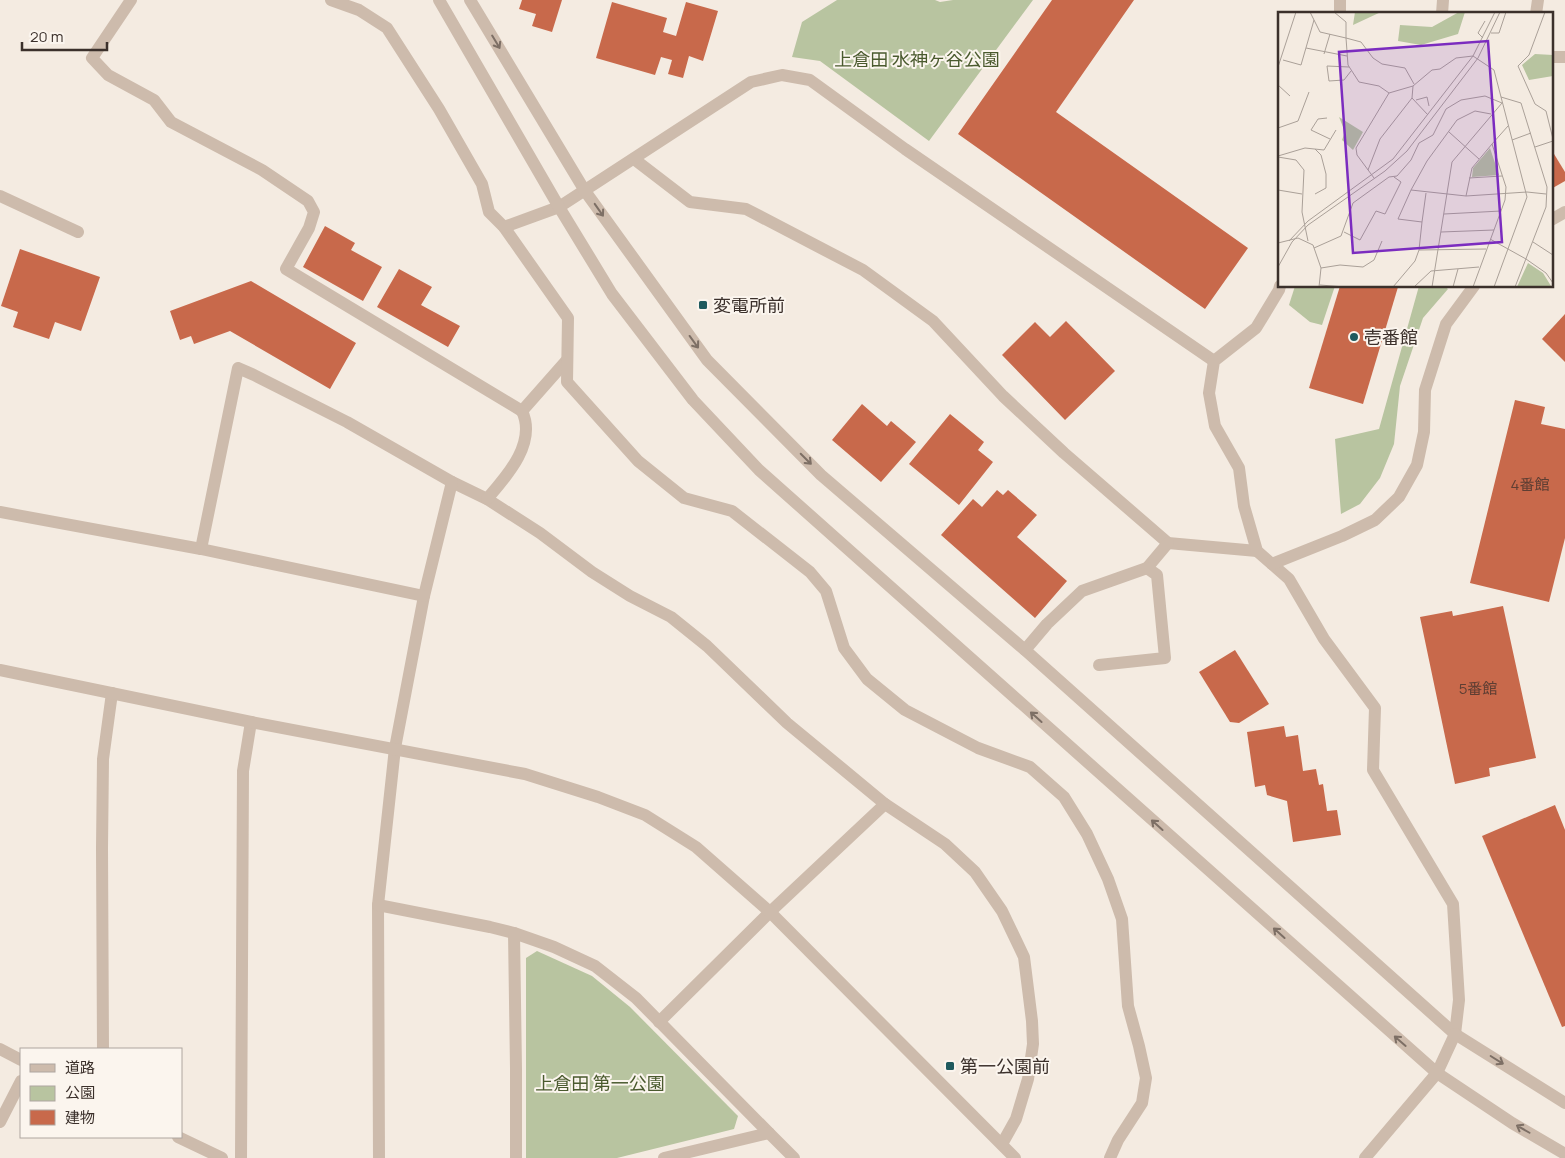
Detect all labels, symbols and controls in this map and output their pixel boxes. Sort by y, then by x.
inset map [1278,12,1552,288]
scale bar [22,20,108,52]
text: 20 m [30,26,63,47]
one-way arrow [491,34,501,48]
park label: 上倉田 水神ヶ谷公園 [834,47,1000,71]
one-way arrow [594,203,604,217]
place label: 変電所前 [713,293,785,317]
marker: 変電所前 [697,299,709,311]
place label: 壱番館 [1364,325,1418,349]
marker: 壱番館 [1348,331,1360,343]
one-way arrow [689,335,699,349]
one-way arrow [800,453,812,465]
house number: 4番館 [1511,474,1549,495]
house number: 5番館 [1459,678,1497,699]
one-way arrow [1030,712,1043,723]
one-way arrow [1151,819,1164,831]
one-way arrow [1272,928,1285,939]
one-way arrow [1394,1035,1407,1047]
legend [20,1048,182,1138]
place label: 第一公園前 [960,1054,1050,1078]
one-way arrow [1489,1055,1503,1065]
text: 道路 [65,1057,95,1078]
marker: 第一公園前 [944,1060,956,1072]
park label: 上倉田 第一公園 [535,1071,665,1095]
text: 公園 [65,1082,95,1103]
text: 建物 [65,1107,95,1128]
one-way arrow [1516,1124,1530,1134]

